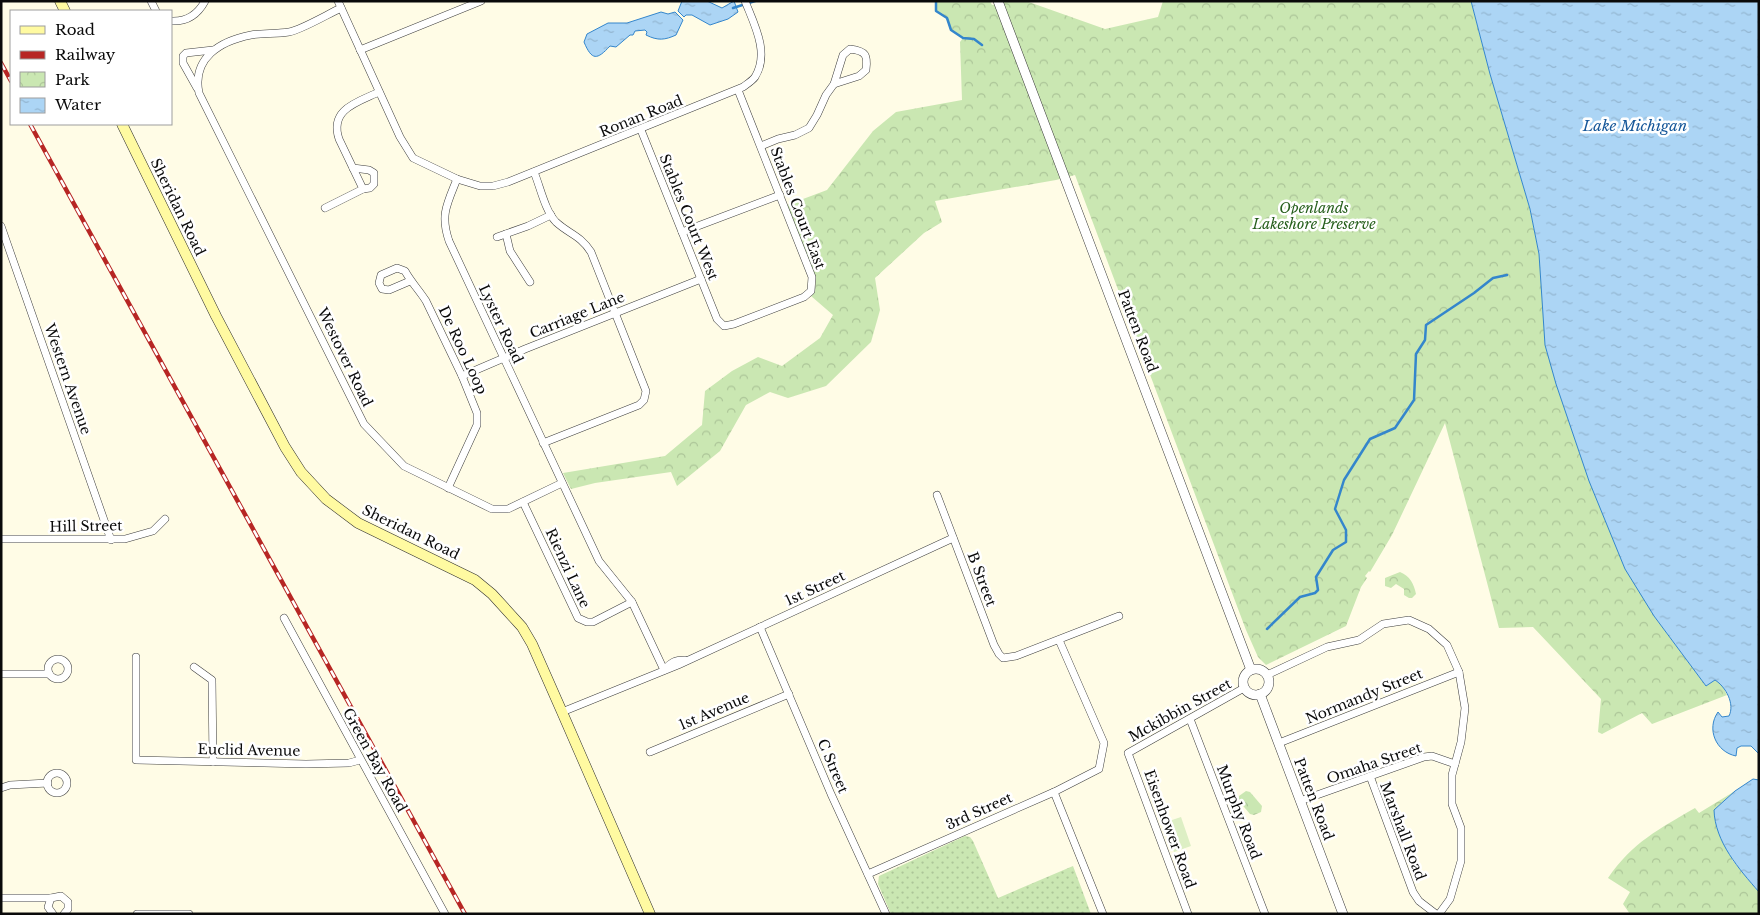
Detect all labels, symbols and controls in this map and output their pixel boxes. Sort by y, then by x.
legend [10,10,172,125]
text: Road [55,20,95,39]
text: Railway [55,45,116,64]
text: Park [55,70,91,89]
street label: Ronan Road [597,91,686,141]
text: Water [54,95,102,114]
water label: Lake Michigan [1582,116,1687,135]
street label: Stables Court East [766,144,830,272]
street label: Stables Court West [655,151,723,283]
street label: Sheridan Road [147,155,210,259]
park label: Openlands Lakeshore Preserve [1251,199,1376,233]
street label: Lyster Road [475,282,527,367]
street label: Patten Road [1114,287,1162,375]
street label: Carriage Lane [527,288,627,342]
street label: De Roo Loop [435,303,491,397]
street label: Westover Road [313,304,377,410]
street label: Western Avenue [40,320,95,437]
street label: Sheridan Road [359,501,463,564]
street label: Hill Street [49,516,123,536]
street label: Rienzi Lane [542,525,594,611]
street label: B Street [963,549,1001,609]
street label: 1st Street [782,566,848,610]
street label: Normandy Street [1303,664,1426,728]
street label: Mckibbin Street [1125,674,1235,746]
street label: 1st Avenue [676,688,752,734]
street label: Green Bay Road [339,705,411,816]
street label: C Street [814,736,853,797]
street label: Omaha Street [1324,738,1425,788]
street label: Euclid Avenue [198,740,300,760]
street label: Patten Road [1290,755,1338,843]
street label: Murphy Road [1213,762,1265,862]
street label: Eisenhower Road [1140,767,1200,891]
street label: Marshall Road [1376,779,1430,883]
street label: 3rd Street [943,788,1016,834]

